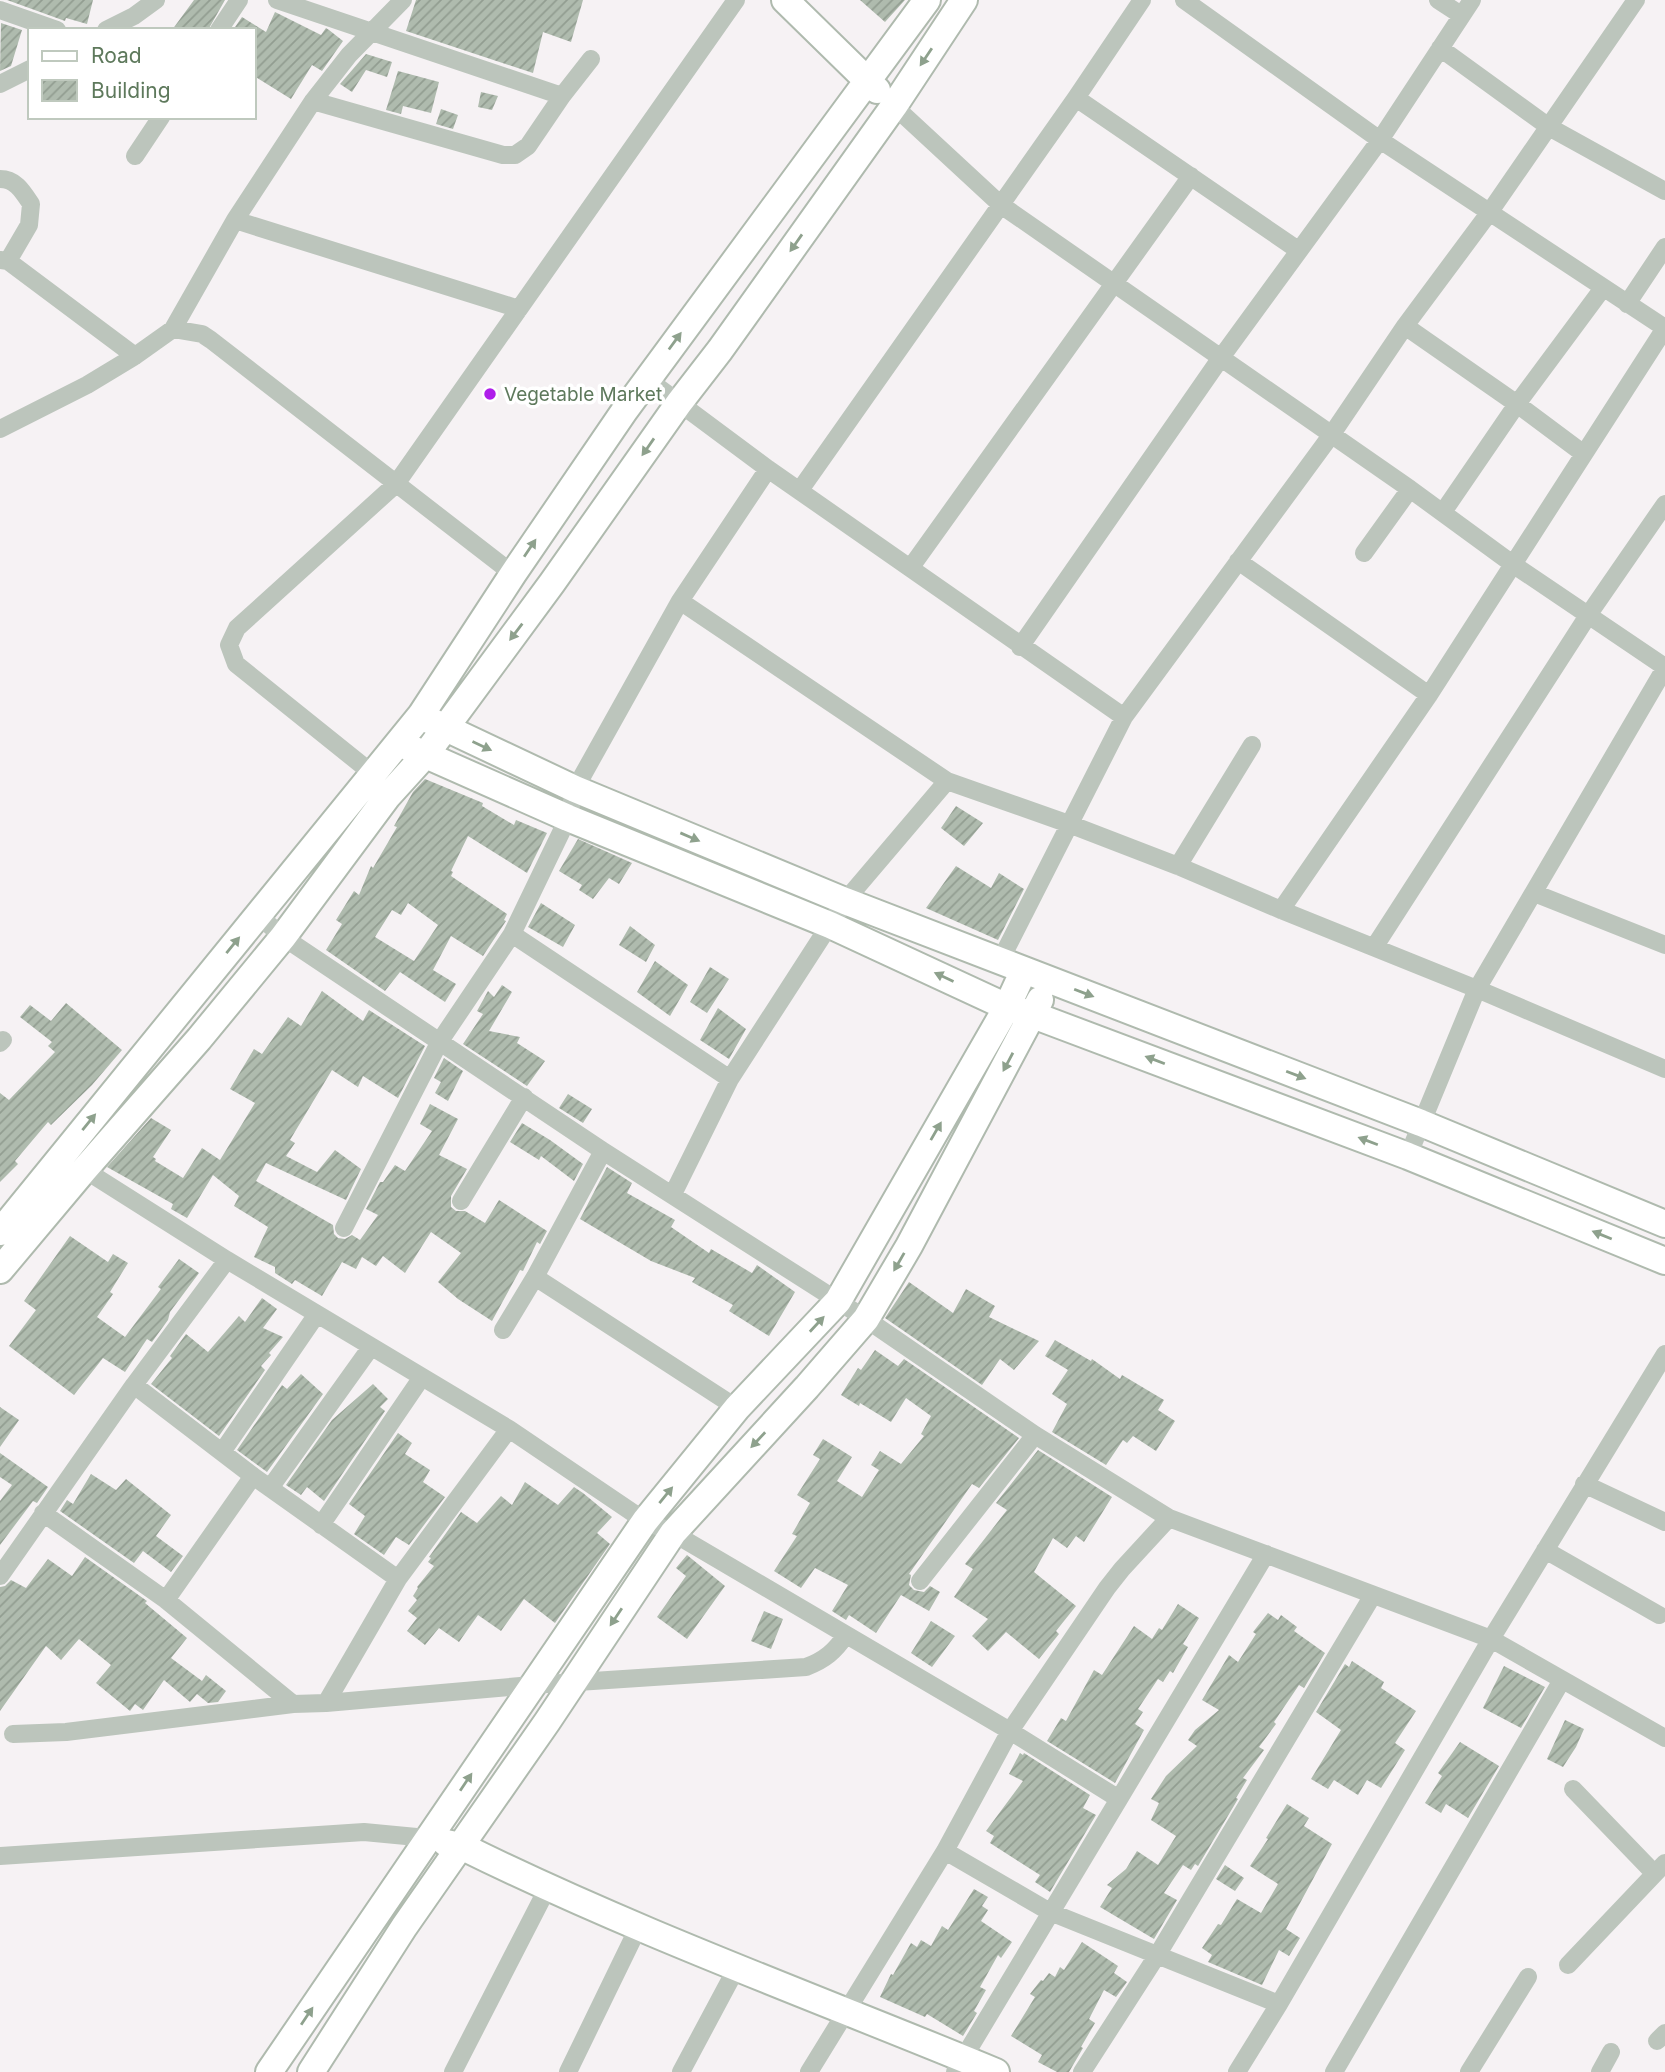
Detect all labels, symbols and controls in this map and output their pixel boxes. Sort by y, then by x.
legend [28,28,256,119]
text: Road [91,43,142,68]
one-way arrow [919,48,933,66]
text: Building [91,78,171,103]
one-way arrow [789,234,803,252]
one-way arrow [668,332,682,351]
place label: Vegetable Market [504,383,662,406]
marker: Vegetable Market [482,386,498,402]
one-way arrow [641,438,655,456]
one-way arrow [523,538,536,557]
one-way arrow [509,623,523,641]
one-way arrow [472,740,492,752]
one-way arrow [680,832,701,843]
one-way arrow [225,937,240,954]
one-way arrow [934,972,954,983]
one-way arrow [1073,988,1094,999]
one-way arrow [1002,1053,1014,1073]
one-way arrow [1145,1055,1166,1066]
one-way arrow [1286,1069,1307,1080]
one-way arrow [82,1113,97,1131]
one-way arrow [929,1122,942,1141]
one-way arrow [1358,1135,1379,1146]
one-way arrow [1591,1229,1612,1240]
one-way arrow [893,1253,905,1272]
one-way arrow [808,1316,825,1333]
one-way arrow [751,1431,767,1448]
one-way arrow [659,1487,674,1505]
one-way arrow [609,1608,623,1626]
one-way arrow [459,1773,473,1791]
one-way arrow [301,2006,314,2026]

